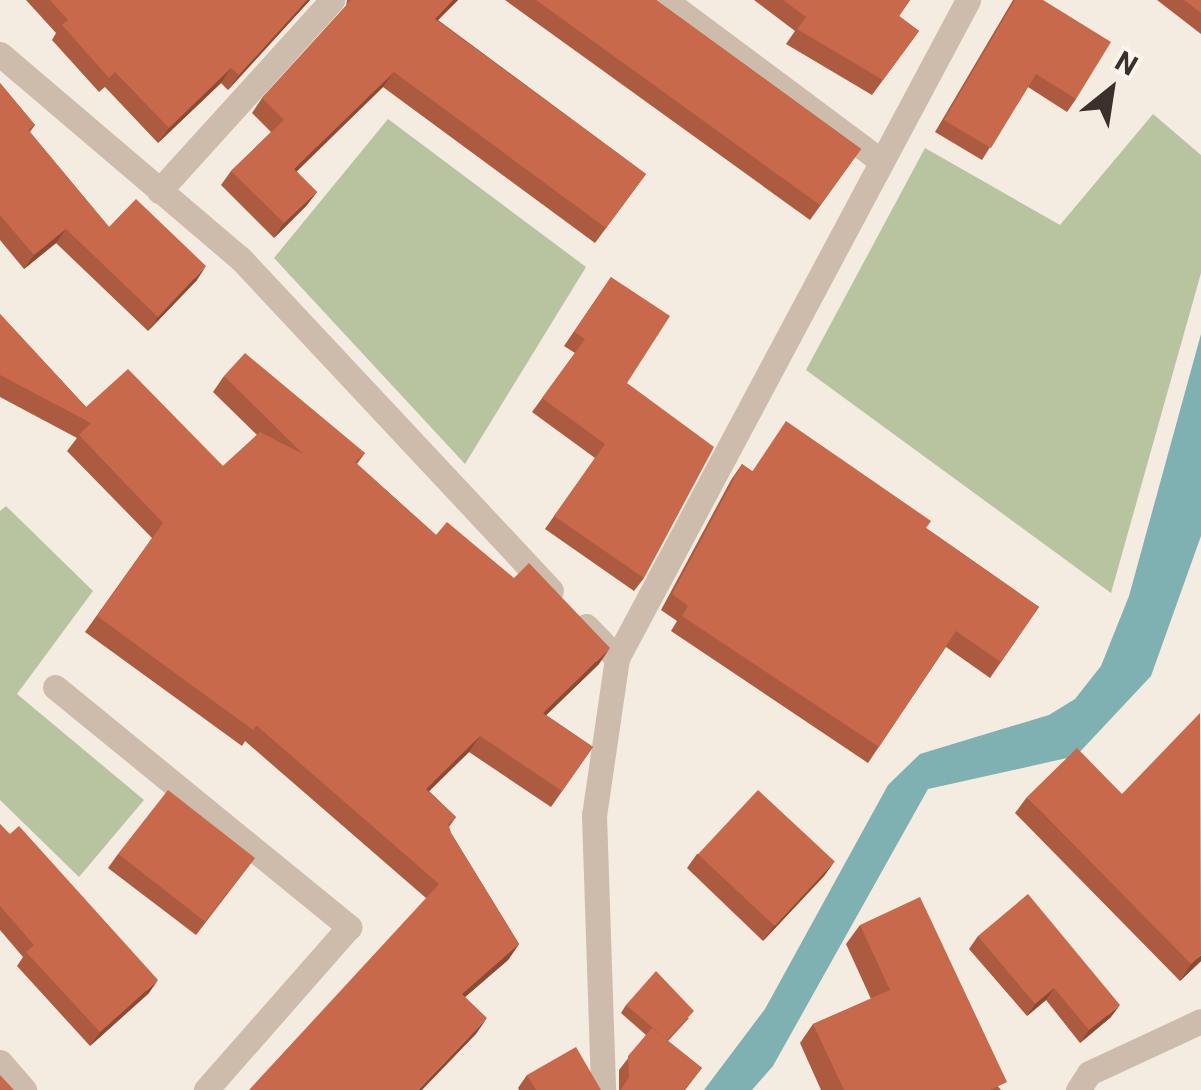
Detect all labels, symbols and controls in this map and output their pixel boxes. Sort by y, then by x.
north arrow [1061,40,1161,140]
text: N [1109,44,1143,83]

